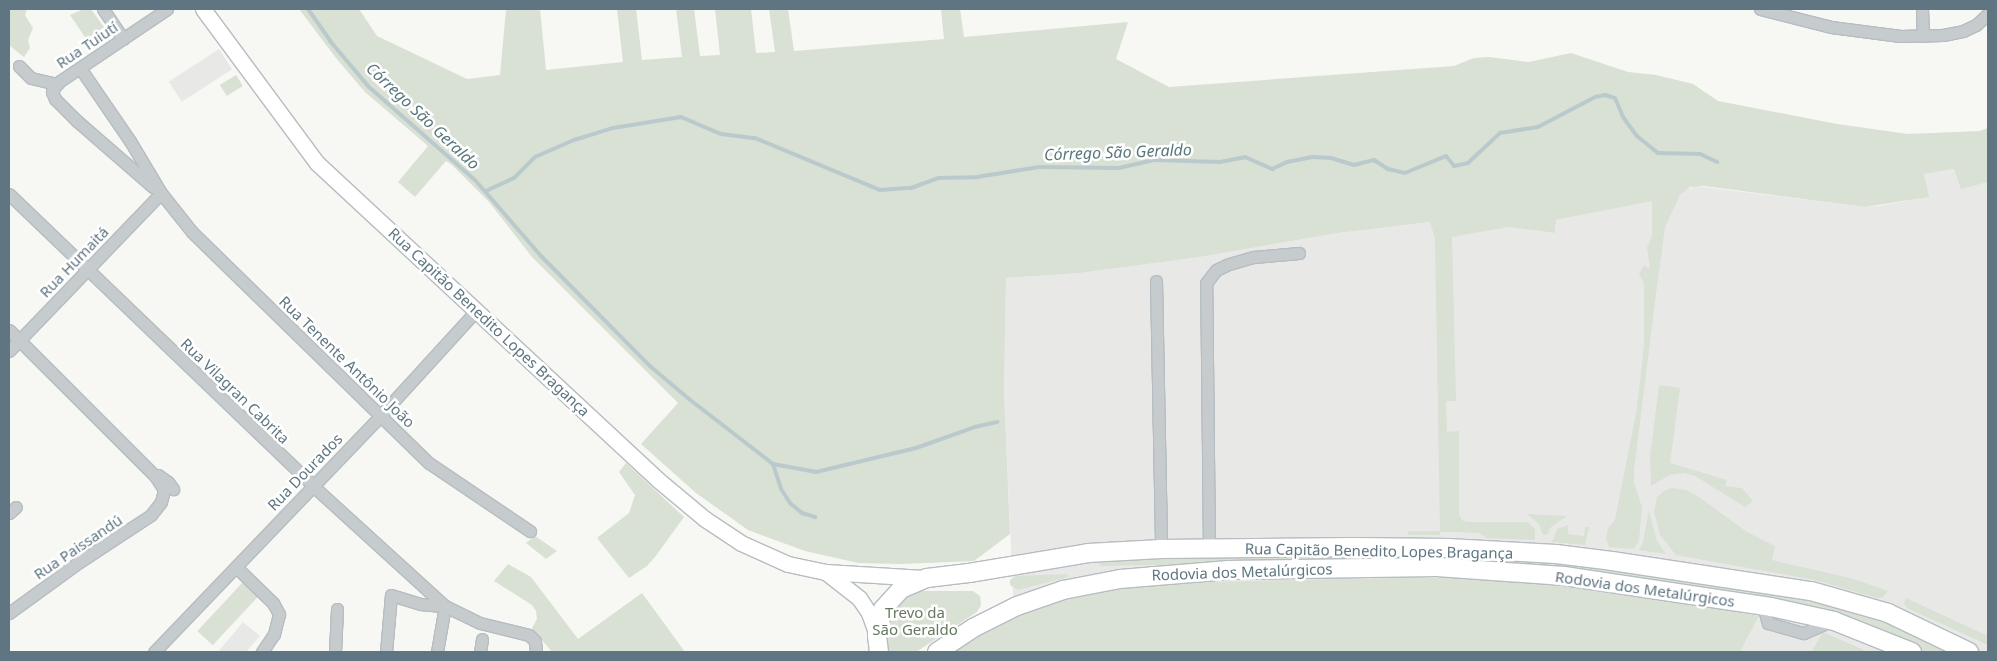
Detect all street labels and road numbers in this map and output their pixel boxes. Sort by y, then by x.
street label: Rua Tuiutí [53,18,121,72]
street label: Rua Humaitá [36,223,112,301]
street label: Rua Capitão Benedito Lopes Bragança [385,224,593,420]
street label: Rua Tenente Antônio João [275,292,419,432]
street label: Rua Vilagran Cabrita [177,335,293,447]
street label: Rua Dourados [264,430,346,514]
street label: Rua Paissandú [30,511,126,583]
street label: Rua Capitão Benedito Lopes Bragança [1245,540,1513,562]
street label: Rodovia dos Metalúrgicos [1151,560,1333,584]
street label: Rodovia dos Metalúrgicos [1554,567,1736,611]

